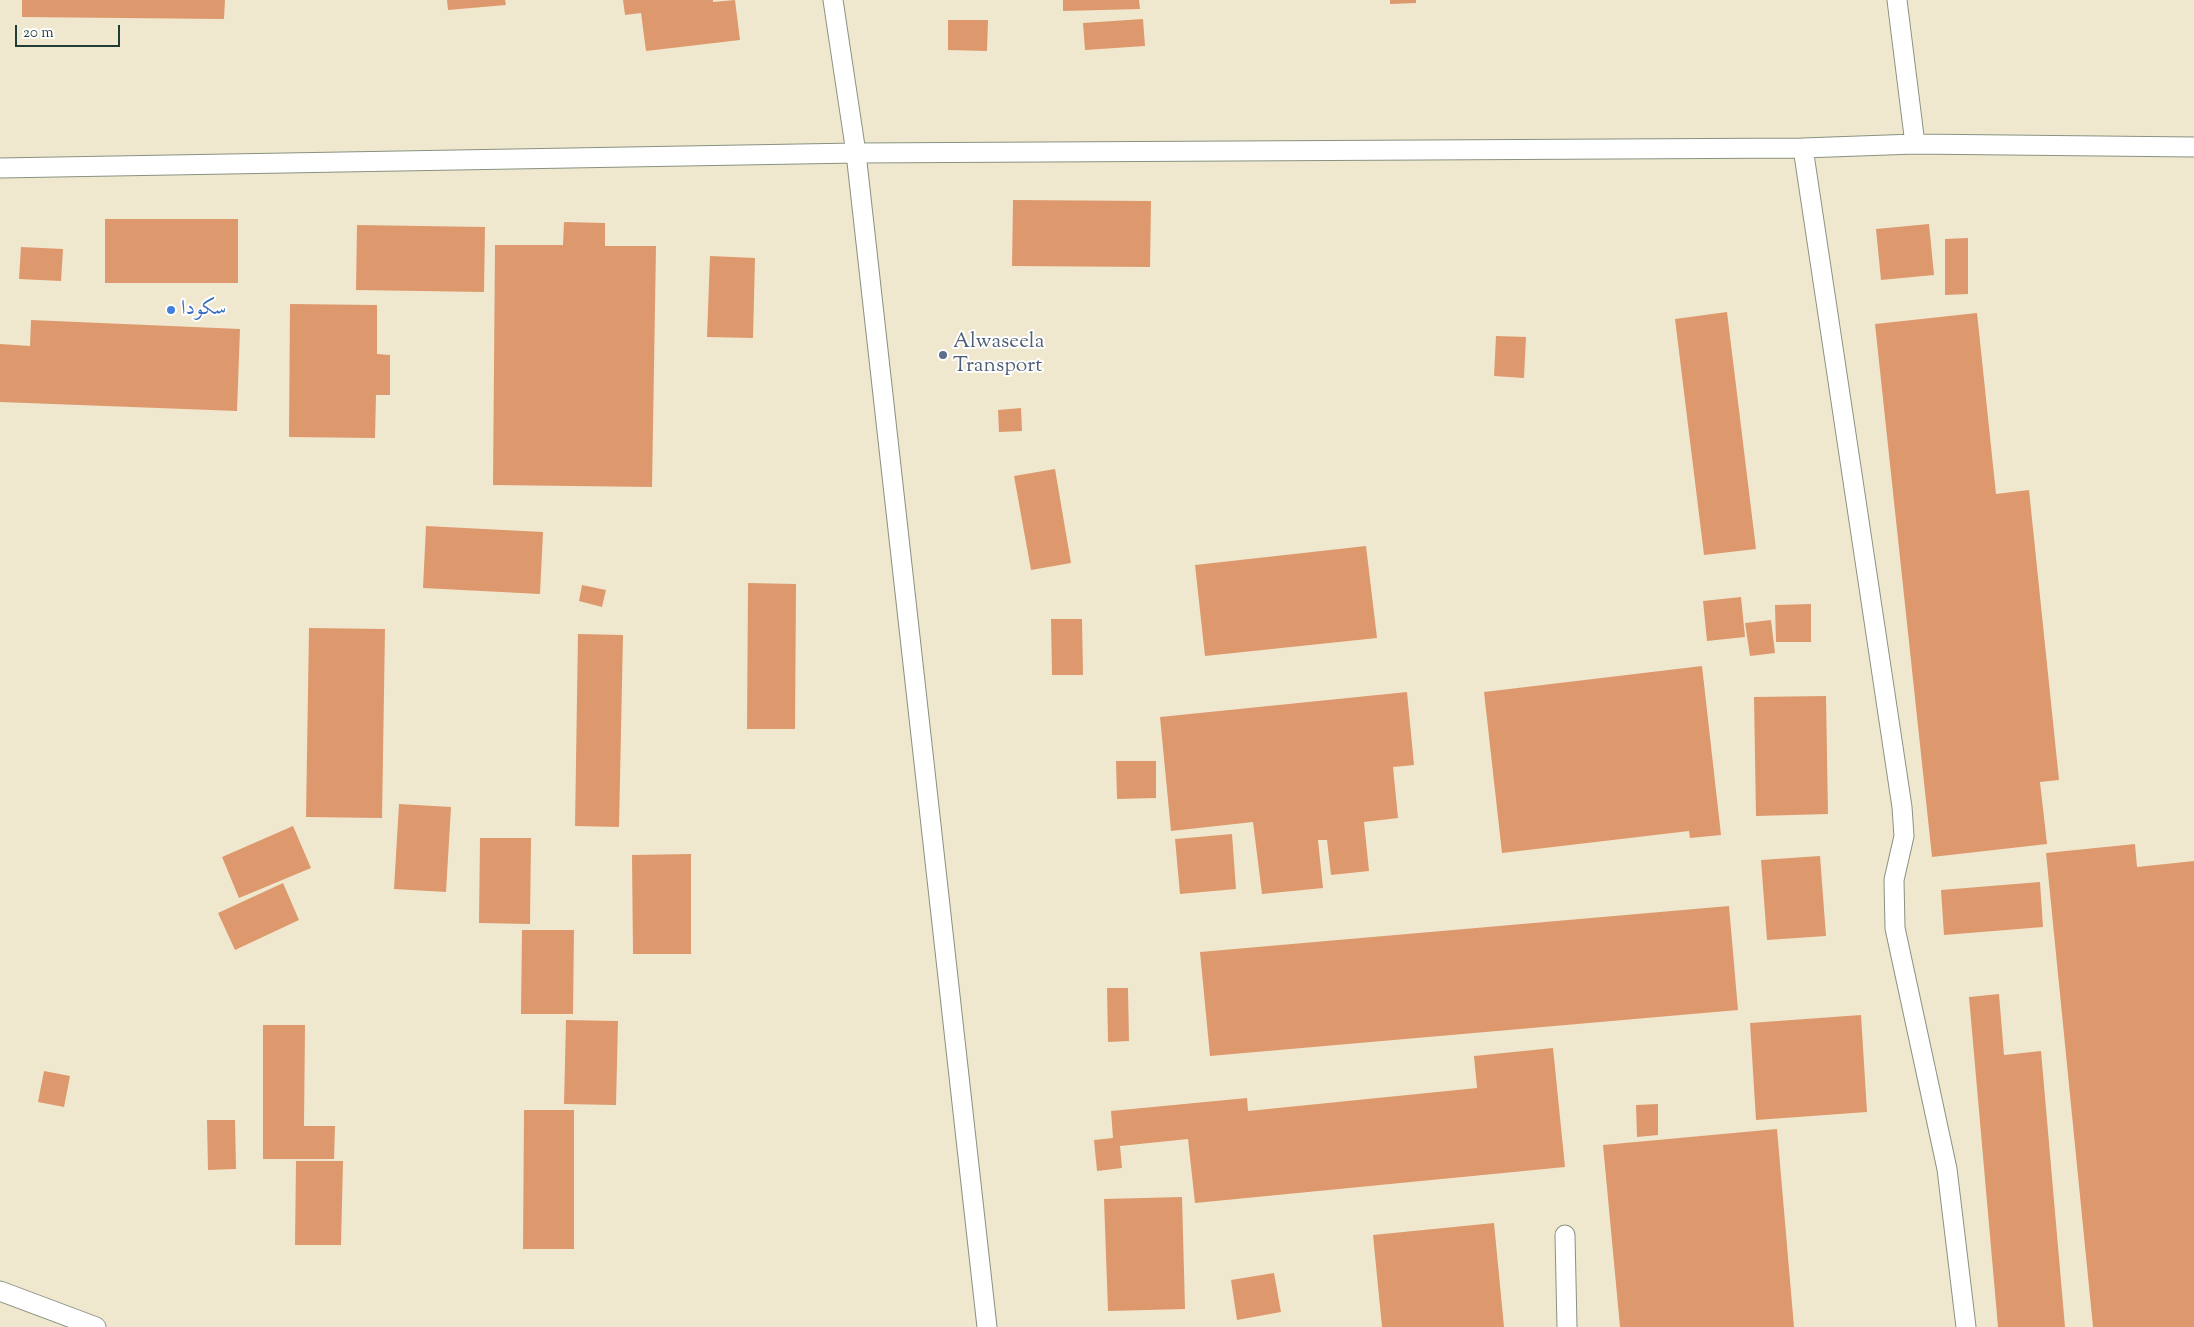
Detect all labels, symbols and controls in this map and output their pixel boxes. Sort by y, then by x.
scale bar [18,15,122,47]
text: 20 m [23,23,54,44]
place label: سكودا [181,297,227,323]
marker: سكودا [165,304,177,316]
place label: Alwaseela Transport [953,330,1044,380]
marker: Alwaseela Transport [937,349,949,361]

